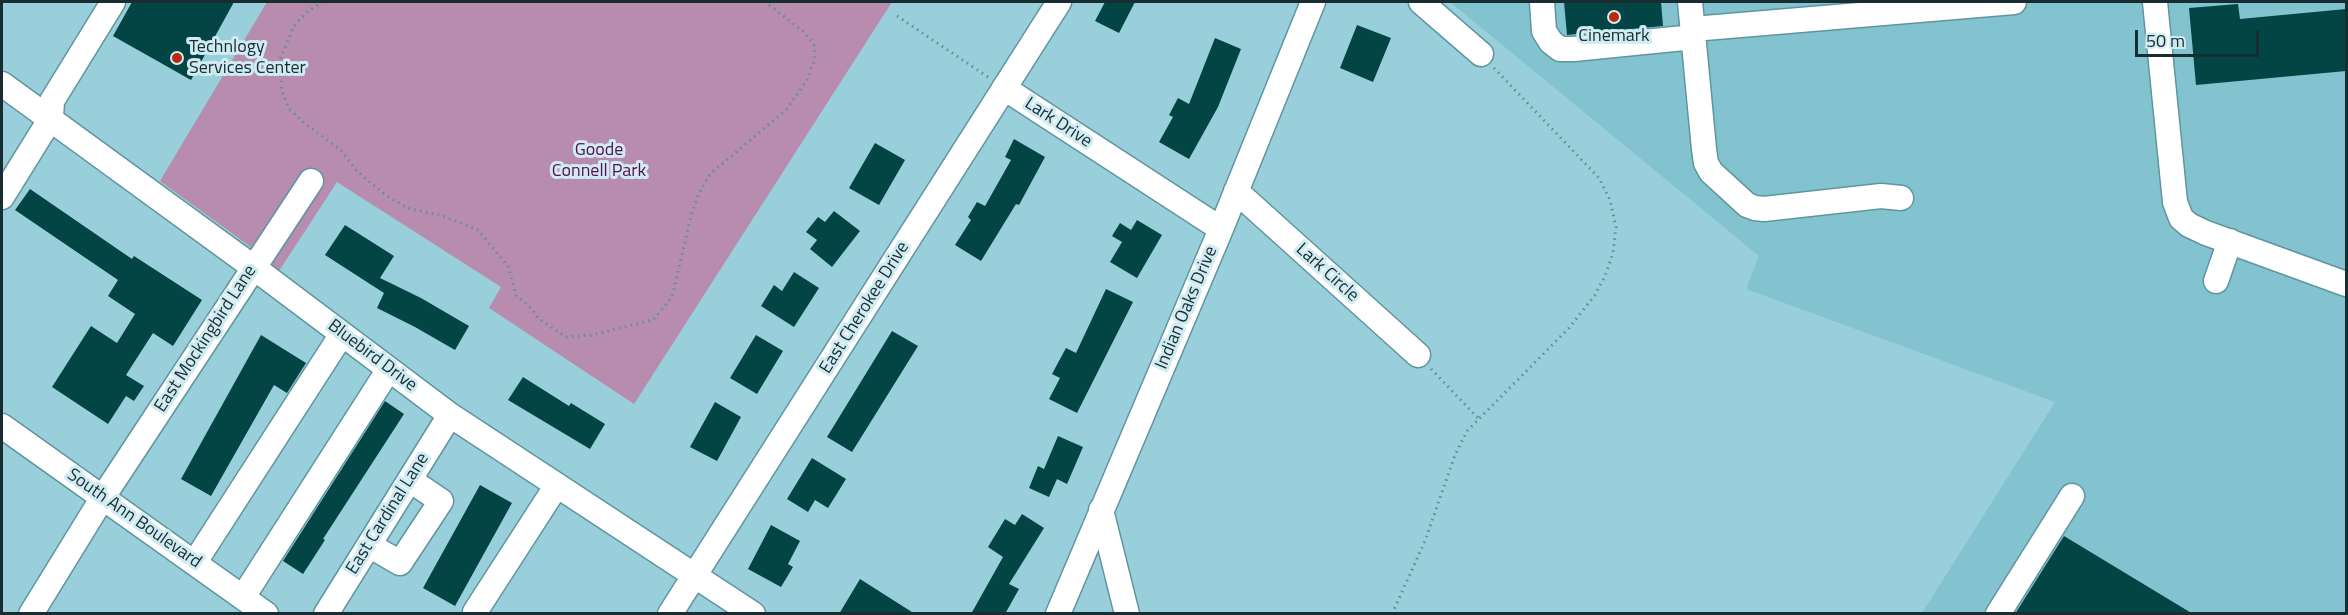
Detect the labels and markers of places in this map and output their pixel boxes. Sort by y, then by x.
marker: Cinemark [1607,10,1621,24]
place label: Cinemark [1578,26,1650,48]
place label: Technlogy Services Center [189,37,306,80]
marker: Technlogy Services Center [170,51,184,65]

